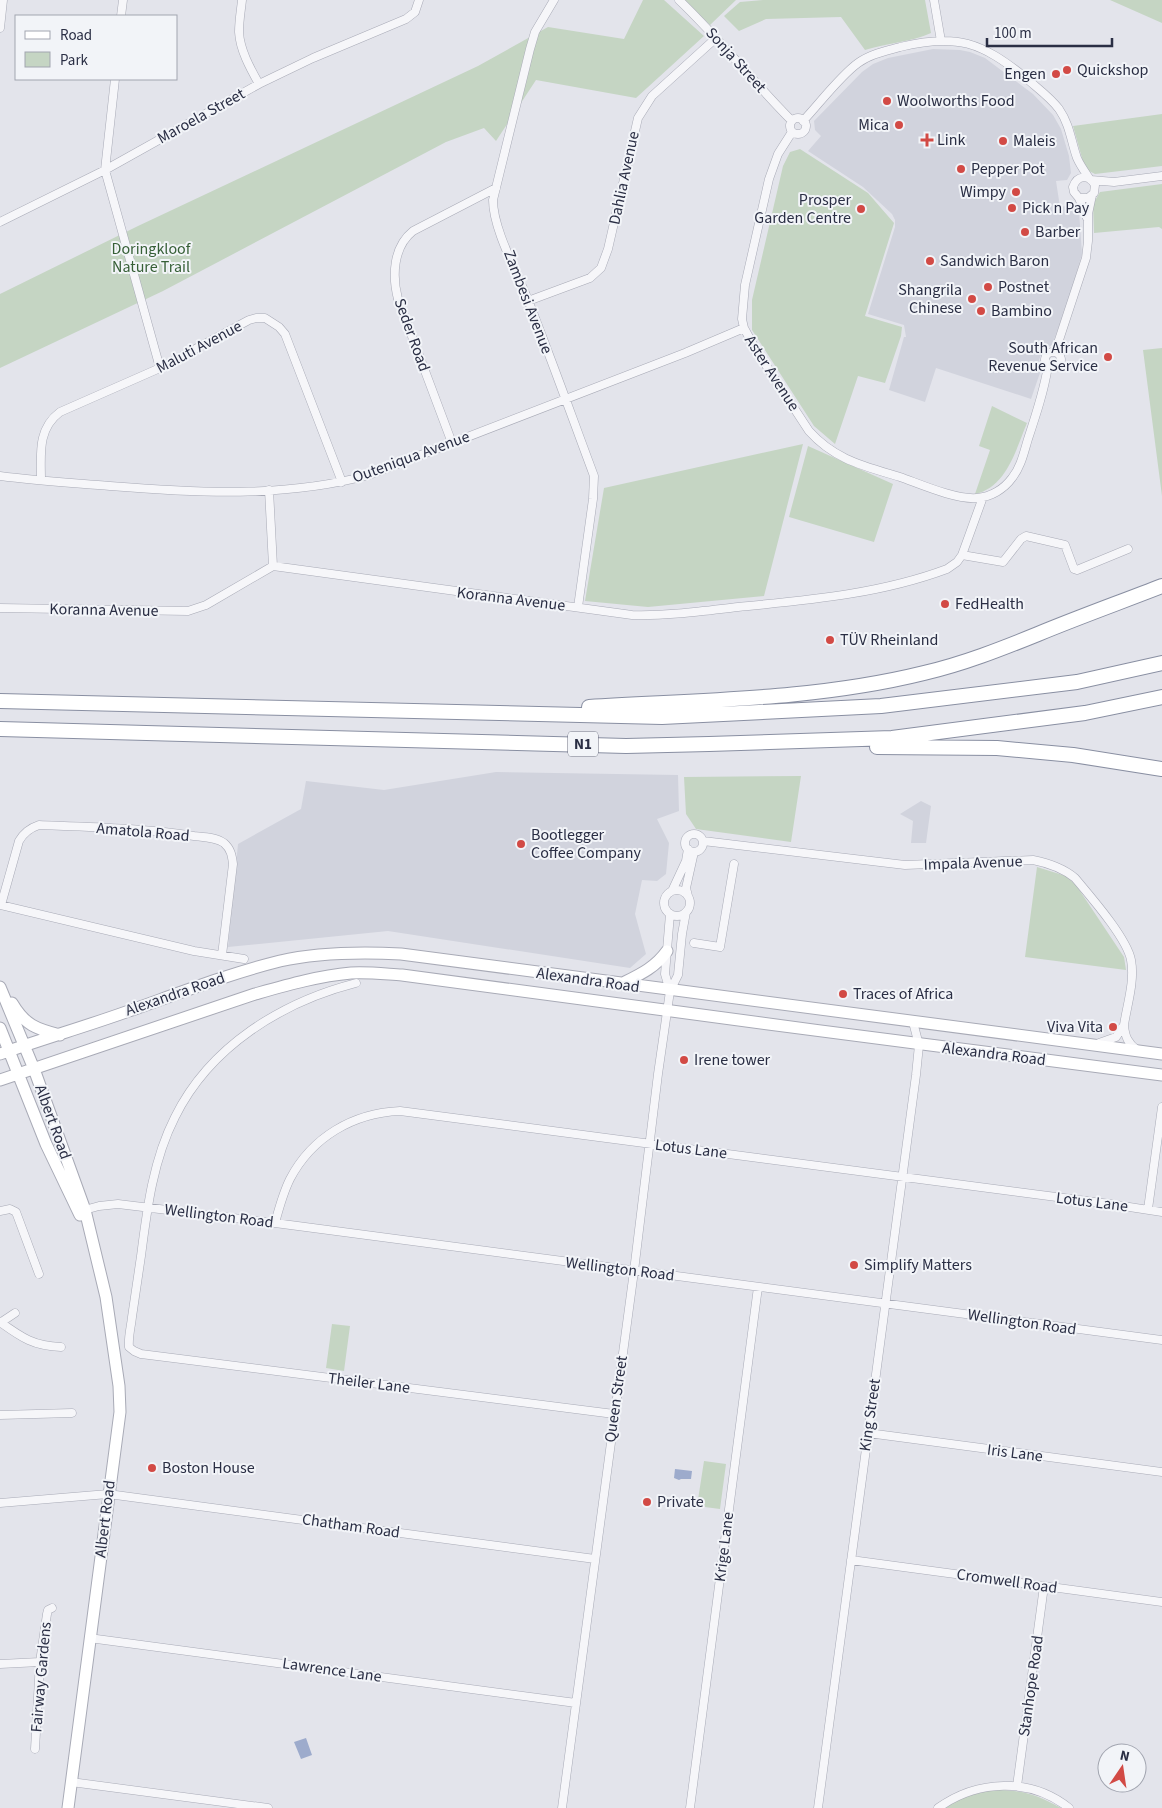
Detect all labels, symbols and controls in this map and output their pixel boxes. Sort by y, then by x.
legend [15,15,178,80]
scale bar [987,15,1112,47]
street label: Sonja Street [701,22,772,98]
text: 100 m [994,23,1032,44]
text: Road [60,25,92,46]
text: Park [60,50,89,71]
place label: Quickshop [1077,59,1149,81]
place label: Engen [1004,63,1046,85]
marker: Quickshop [1061,64,1073,76]
marker: Engen [1050,68,1062,80]
street label: Maroela Street [153,83,249,149]
place label: Woolworths Food [897,90,1015,112]
marker: Woolworths Food [881,95,893,107]
place label: Mica [858,114,889,136]
marker: Mica [893,119,905,131]
street label: Dahlia Avenue [603,129,645,227]
place label: Link [937,129,965,151]
place label: Maleis [1013,130,1056,152]
marker: Link [921,134,933,146]
marker: Maleis [997,135,1009,147]
place label: Pepper Pot [971,158,1045,180]
marker: Pepper Pot [955,163,967,175]
place label: Wimpy [960,181,1007,203]
marker: Wimpy [1010,186,1022,198]
place label: Prosper Garden Centre [754,189,851,229]
place label: Pick n Pay [1022,197,1090,219]
marker: Pick n Pay [1006,202,1018,214]
marker: Prosper Garden Centre [855,203,867,215]
place label: Barber [1035,221,1081,243]
marker: Barber [1019,226,1031,238]
park label: Doringkloof Nature Trail [112,238,192,278]
street label: Zambesi Avenue [498,247,558,357]
place label: Sandwich Baron [940,250,1049,272]
marker: Sandwich Baron [924,255,936,267]
place label: Postnet [998,276,1050,298]
place label: Shangrila Chinese [898,279,962,319]
marker: Postnet [982,281,994,293]
marker: Shangrila Chinese [966,293,978,305]
street label: Seder Road [389,295,435,375]
place label: Bambino [991,300,1052,322]
marker: Bambino [975,305,987,317]
street label: Maluti Avenue [152,315,246,379]
street label: Aster Avenue [739,331,805,415]
place label: South African Revenue Service [988,337,1098,377]
marker: South African Revenue Service [1102,351,1114,363]
street label: Outeniqua Avenue [349,426,473,488]
street label: Koranna Avenue [455,581,567,617]
place label: FedHealth [955,593,1024,615]
street label: Koranna Avenue [49,598,159,622]
marker: FedHealth [939,598,951,610]
place label: TÜV Rheinland [840,629,939,651]
marker: TÜV Rheinland [824,634,836,646]
road number: N1 [568,732,598,756]
street label: Amatola Road [96,817,190,847]
place label: Bootlegger Coffee Company [531,824,641,864]
marker: Bootlegger Coffee Company [515,838,527,850]
street label: Impala Avenue [923,850,1023,876]
street label: Alexandra Road [535,962,641,998]
street label: Alexandra Road [122,967,228,1021]
place label: Traces of Africa [853,983,953,1005]
marker: Traces of Africa [837,988,849,1000]
place label: Viva Vita [1047,1016,1103,1038]
marker: Viva Vita [1107,1021,1119,1033]
street label: Alexandra Road [941,1037,1047,1071]
place label: Irene tower [694,1049,771,1071]
marker: Irene tower [678,1054,690,1066]
street label: Albert Road [29,1082,77,1162]
street label: Lotus Lane [654,1134,728,1164]
street label: Lotus Lane [1055,1187,1129,1217]
street label: Wellington Road [163,1198,275,1234]
street label: Wellington Road [564,1251,676,1287]
place label: Simplify Matters [864,1254,972,1276]
marker: Simplify Matters [848,1259,860,1271]
street label: Wellington Road [966,1303,1078,1341]
street label: Queen Street [599,1354,633,1444]
street label: Theiler Lane [327,1367,411,1399]
street label: King Street [854,1377,886,1453]
street label: Iris Lane [986,1439,1044,1467]
place label: Boston House [162,1457,255,1479]
marker: Boston House [146,1462,158,1474]
street label: Albert Road [89,1479,121,1559]
place label: Private [657,1491,704,1513]
marker: Private [641,1496,653,1508]
street label: Chatham Road [301,1508,401,1544]
street label: Krige Lane [709,1511,739,1583]
street label: Cromwell Road [955,1563,1059,1599]
street label: Fairway Gardens [25,1621,57,1733]
street label: Stanhope Road [1013,1634,1049,1738]
street label: Lawrence Lane [281,1652,383,1688]
north arrow [1097,1743,1147,1793]
text: N [1118,1746,1131,1767]

